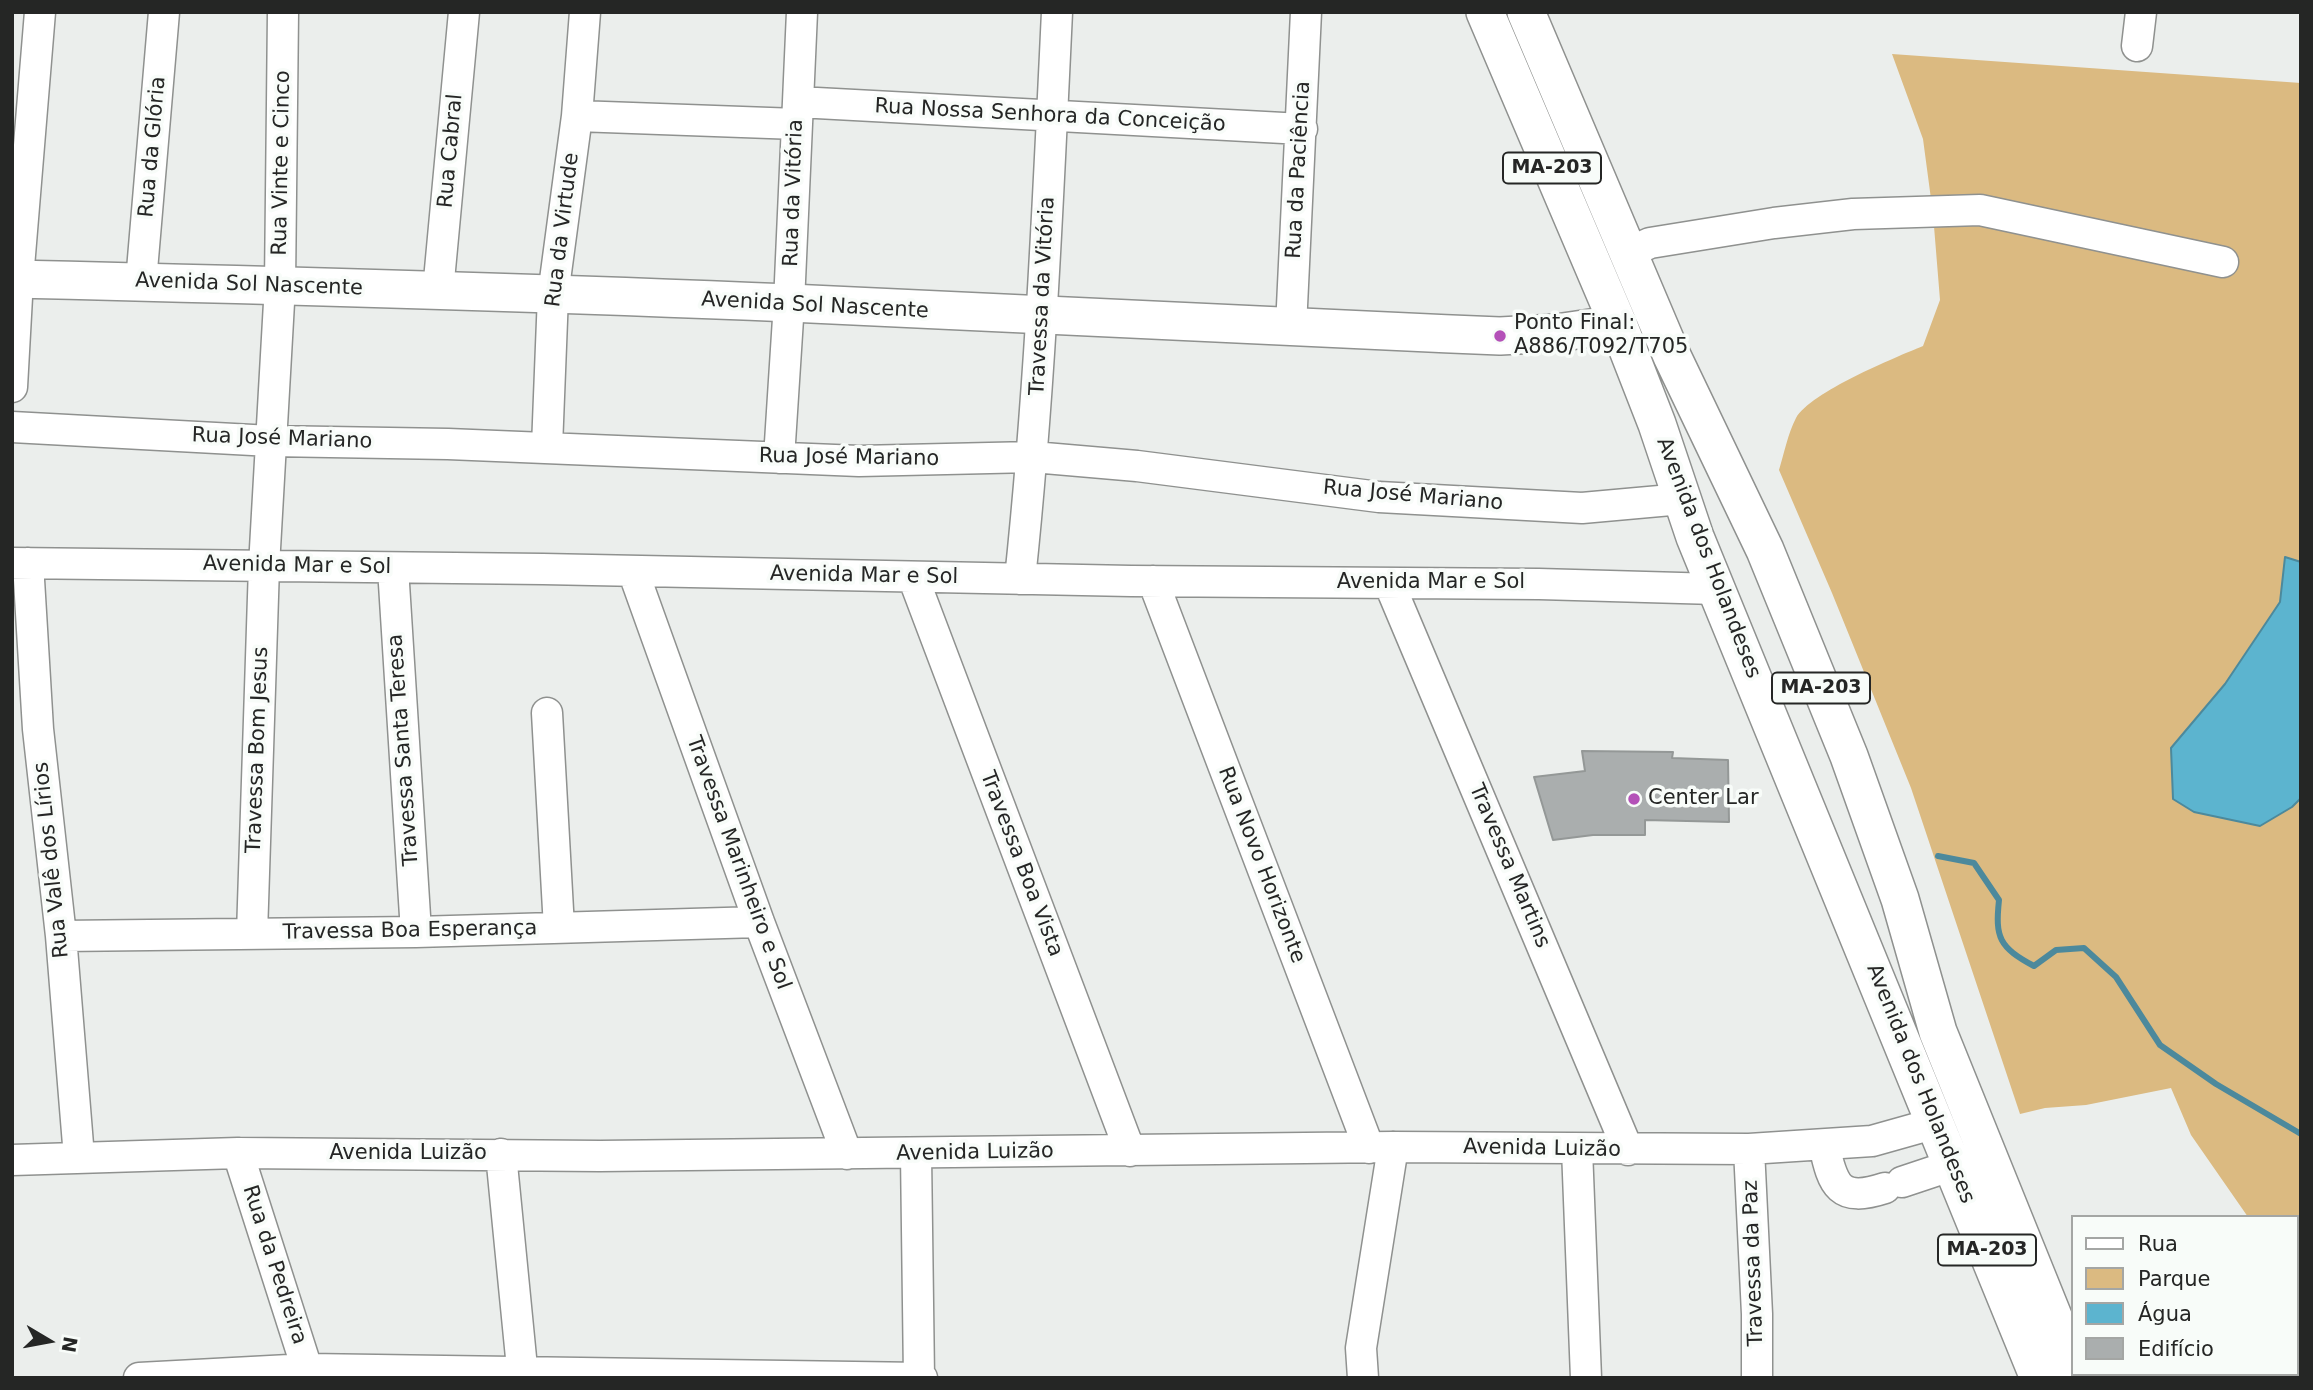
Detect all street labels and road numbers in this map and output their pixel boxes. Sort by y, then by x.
street label: Rua Vinte e Cinco [268,70,296,256]
street label: Rua da Glória [134,75,172,219]
street label: Rua da Paciência [1282,81,1316,259]
street label: Rua Cabral [433,93,469,209]
street label: Rua Nossa Senhora da Conceição [874,94,1226,138]
street label: Rua da Vitória [779,119,809,267]
street label: Rua da Virtude [541,151,585,309]
road number: MA-203 [1503,152,1601,184]
street label: Travessa da Vitória [1025,196,1061,396]
street label: Avenida Sol Nascente [135,268,363,302]
street label: Avenida Sol Nascente [701,287,929,325]
street label: Rua José Mariano [191,423,373,455]
street label: Avenida dos Holandeses [1650,434,1766,682]
street label: Rua José Mariano [759,444,939,472]
street label: Rua José Mariano [1322,476,1504,516]
street label: Avenida Mar e Sol [203,552,391,580]
street label: Avenida Mar e Sol [770,562,958,590]
street label: Avenida Mar e Sol [1337,570,1525,596]
street label: Travessa Santa Teresa [383,633,425,867]
street label: Travessa Bom Jesus [242,646,274,854]
road number: MA-203 [1772,673,1870,704]
street label: Travessa Marinheiro e Sol [680,733,796,993]
street label: Rua Valê dos Lírios [29,761,75,959]
street label: Rua Novo Horizonte [1212,763,1310,967]
street label: Travessa Boa Vista [974,768,1068,960]
street label: Travessa Martins [1463,780,1555,952]
street label: Travessa Boa Esperança [283,916,537,946]
street label: Avenida dos Holandeses [1860,961,1980,1207]
street label: Avenida Luizão [1463,1135,1621,1163]
street label: Avenida Luizão [896,1139,1054,1167]
street label: Avenida Luizão [329,1141,487,1167]
street label: Travessa da Paz [1739,1179,1769,1347]
street label: Rua da Pedreira [236,1182,312,1348]
road number: MA-203 [1938,1234,2036,1266]

